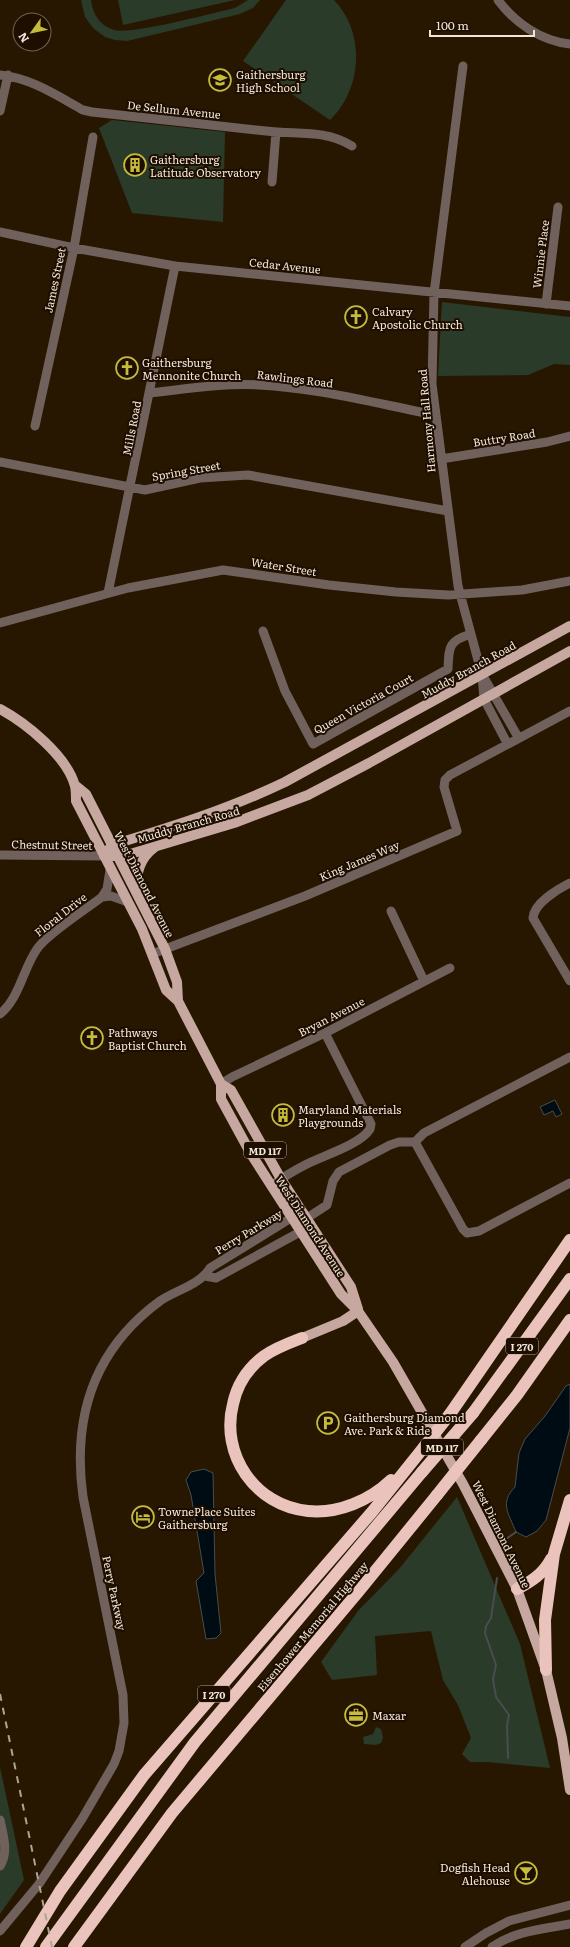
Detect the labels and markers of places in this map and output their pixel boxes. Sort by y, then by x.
place label: Gaithersburg High School [236,66,307,95]
school or university icon: Gaithersburg High School [207,67,233,93]
place label: Gaithersburg Latitude Observatory [150,151,262,180]
building icon: Gaithersburg Latitude Observatory [122,152,148,178]
place label: Calvary Apostolic Church [372,303,463,332]
church icon: Calvary Apostolic Church [343,304,369,330]
place label: Gaithersburg Mennonite Church [142,354,241,383]
church icon: Gaithersburg Mennonite Church [114,355,140,381]
place label: Pathways Baptist Church [108,1024,187,1053]
church icon: Pathways Baptist Church [79,1025,105,1051]
place label: Maryland Materials Playgrounds [298,1101,401,1130]
building icon: Maryland Materials Playgrounds [270,1102,296,1128]
place label: Gaithersburg Diamond Ave. Park & Ride [344,1409,465,1438]
parking icon: Gaithersburg Diamond Ave. Park & Ride [315,1410,341,1436]
place label: TownePlace Suites Gaithersburg [158,1503,255,1532]
hotel icon: TownePlace Suites Gaithersburg [130,1504,156,1530]
office icon: Maxar [343,1702,369,1728]
place label: Maxar [372,1707,407,1723]
place label: Dogfish Head Alehouse [440,1859,510,1888]
bar icon: Dogfish Head Alehouse [513,1860,539,1886]

